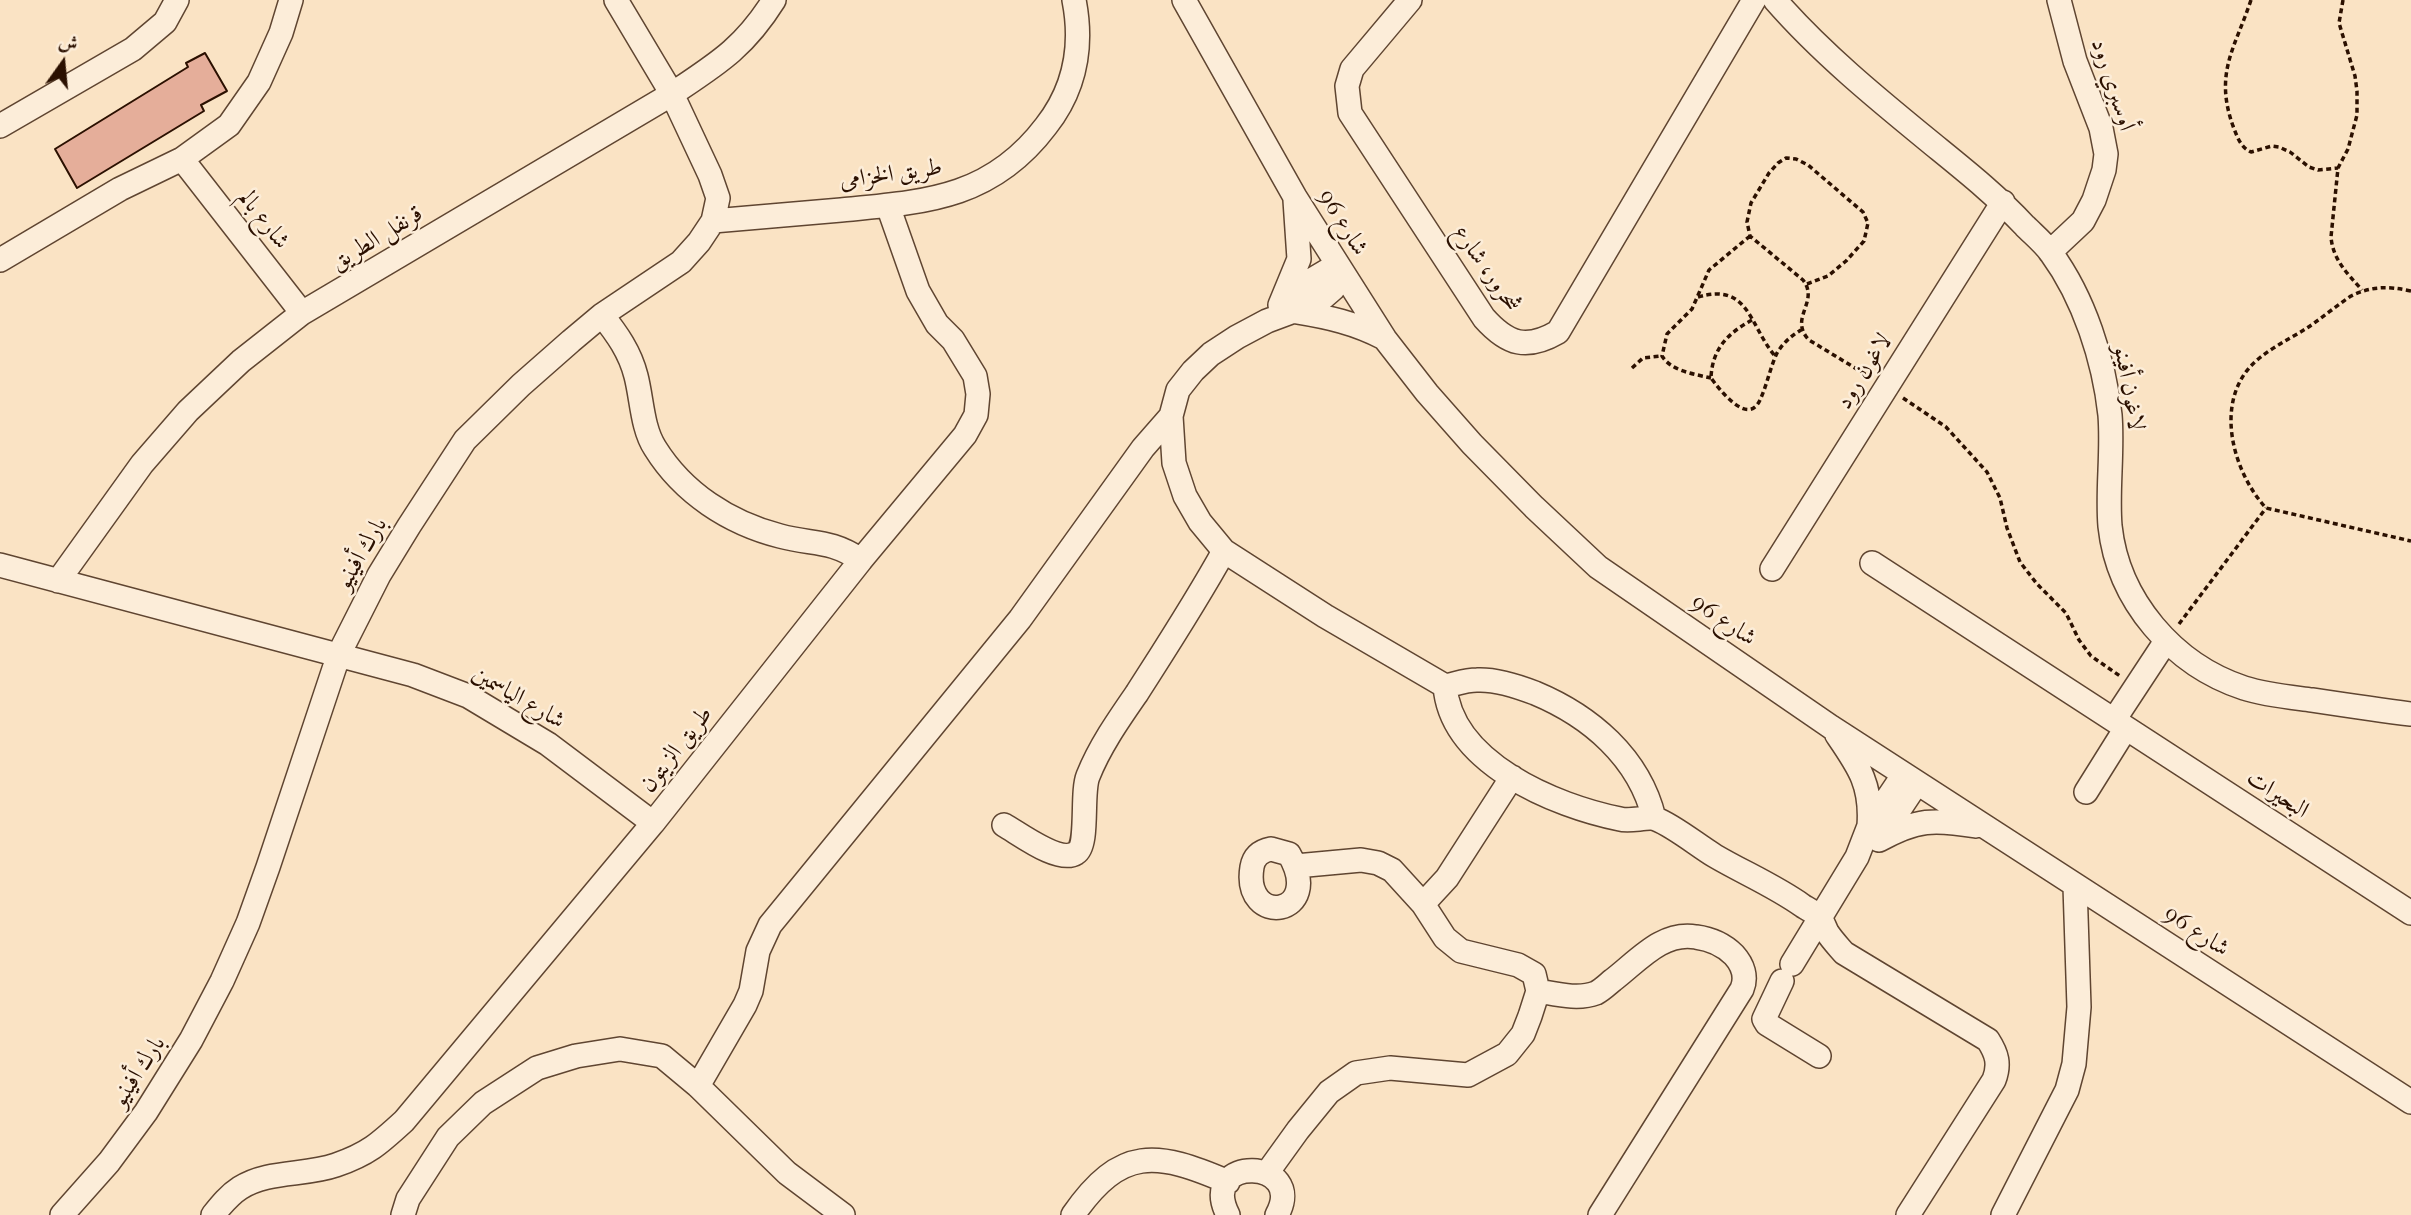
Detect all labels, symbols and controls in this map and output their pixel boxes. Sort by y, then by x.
north arrow [28,28,98,98]
text: ش [56,30,80,56]
street label: أوسبري رود [2084,35,2140,135]
street label: طريق الخزامى [838,154,944,196]
street label: شارع بالم [231,185,295,255]
street label: شارع 96 [1311,185,1373,261]
street label: قرنفل الطريق [326,200,428,278]
street label: شحرور، شارع [1446,220,1526,318]
street label: لاغون رود [1831,329,1899,415]
street label: لاغون أفينو [2106,343,2150,433]
street label: بارك أفينيو [330,513,394,595]
street label: شارع 96 [1685,589,1761,653]
street label: شارع الياسمين [466,660,570,736]
street label: طريق الزيتون [634,701,720,799]
street label: البحيرات [2240,764,2314,826]
street label: شارع 96 [2158,900,2234,964]
street label: بارك أفينيو [105,1031,173,1113]

